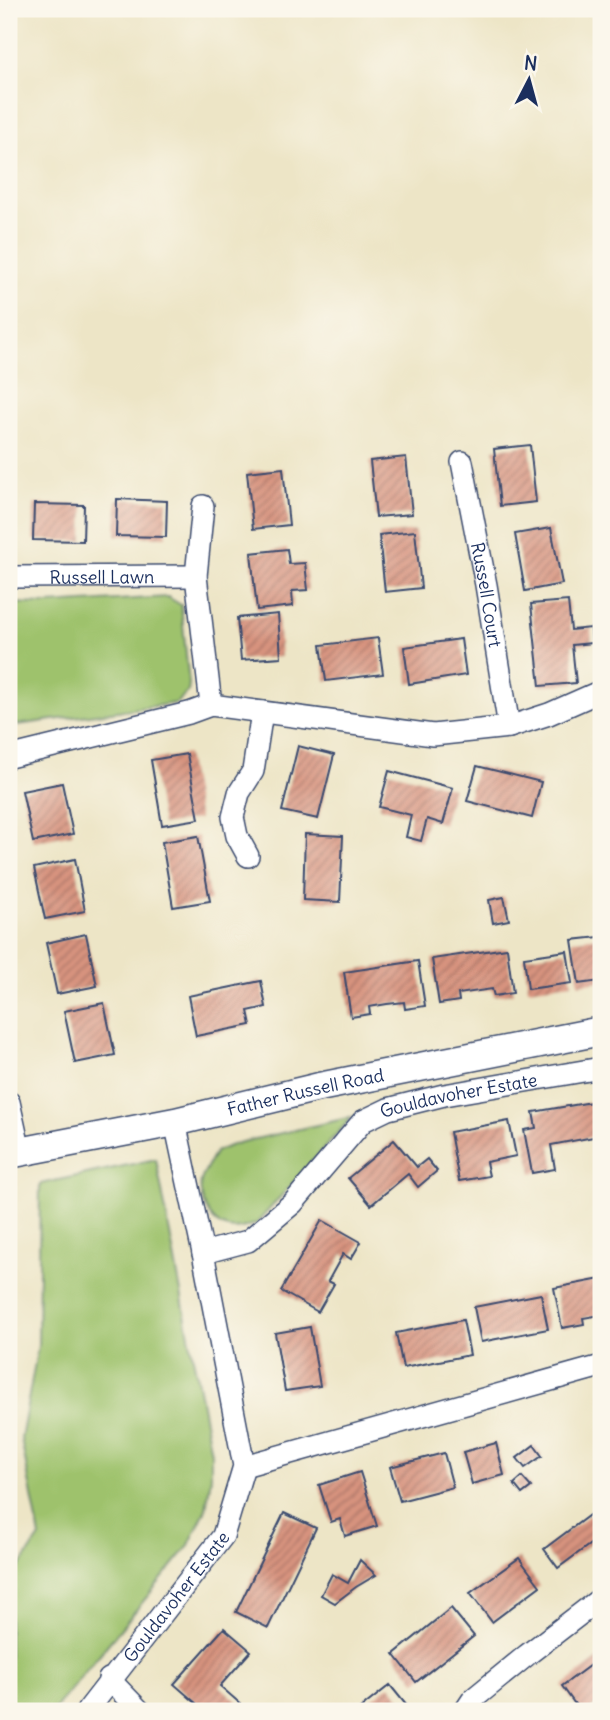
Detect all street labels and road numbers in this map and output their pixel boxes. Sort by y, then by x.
street label: Russell Court [466,540,507,649]
street label: Russell Lawn [49,565,155,588]
street label: Father Russell Road [225,1063,386,1120]
street label: Gouldavoher Estate [376,1068,539,1123]
street label: Gouldavoher Estate [118,1526,234,1667]

